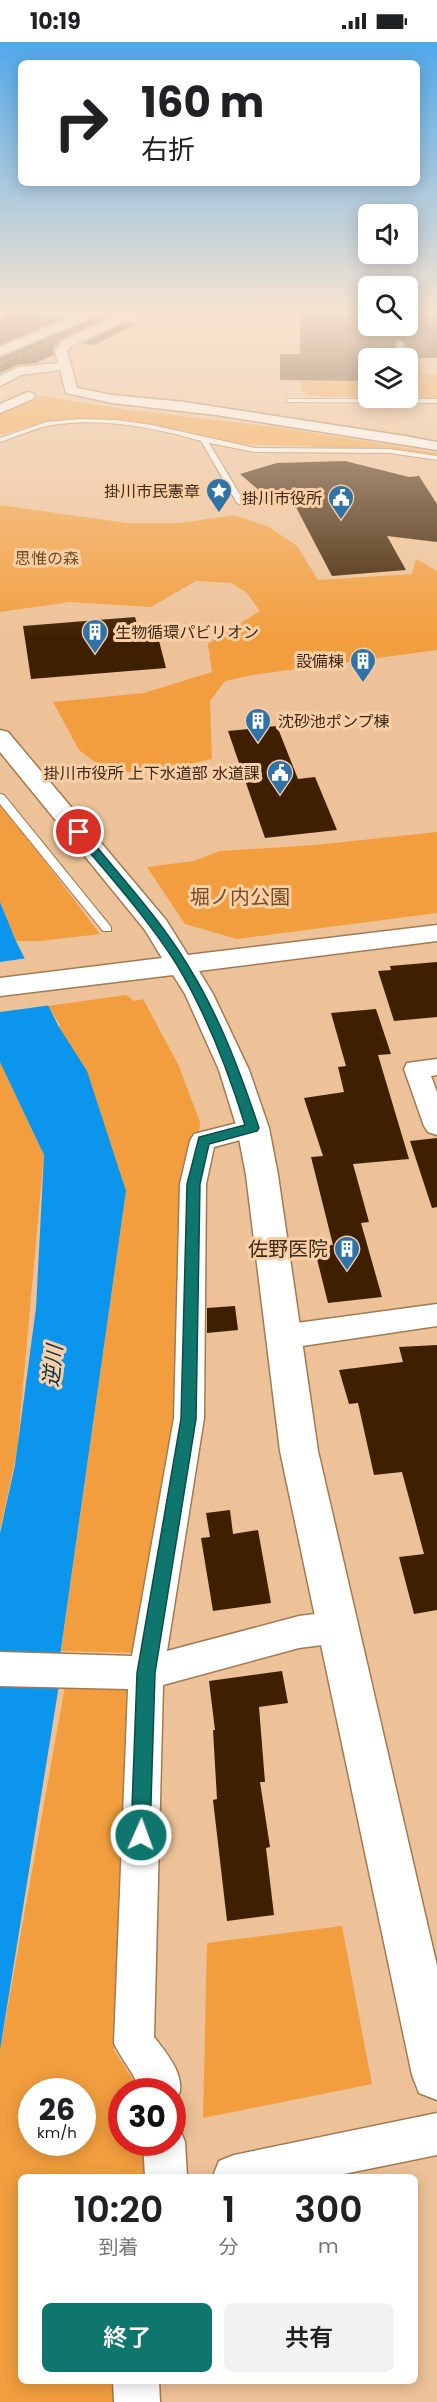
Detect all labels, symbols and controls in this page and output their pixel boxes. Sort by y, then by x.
text: 10:19 [30,6,81,37]
text: 160 m [141,73,264,132]
icon: right [42,84,120,162]
text: 右折 [141,131,195,168]
map controls [358,204,418,408]
button: sound [358,204,418,264]
button: search [358,276,418,336]
button: layers [358,348,418,408]
place icon: 掛川市民憲章 [204,476,234,514]
place label: 掛川市民憲章 [104,480,200,503]
public building icon: 掛川市役所 [326,483,356,521]
place label: 掛川市役所 [242,487,322,510]
park label: 思惟の森 [15,547,79,570]
building icon: 生物循環パビリオン [80,617,110,655]
place label: 生物循環パビリオン [115,621,259,644]
building icon: 設備棟 [348,646,378,684]
place label: 設備棟 [296,650,344,673]
building icon: 沈砂池ポンプ棟 [243,706,273,744]
place label: 沈砂池ポンプ棟 [278,710,390,733]
public building icon: 掛川市役所 上下水道部 水道課 [265,758,295,796]
place label: 掛川市役所 上下水道部 水道課 [43,762,260,785]
pin [53,806,104,857]
icon: arrive [62,815,95,848]
park label: 堀ノ内公園 [190,883,290,911]
building icon: 佐野医院 [332,1234,362,1272]
place label: 佐野医院 [248,1235,328,1263]
water label: 逆川 [36,1342,69,1388]
position arrow [109,1803,173,1867]
speed limit sign: 30 [108,2078,186,2156]
text: 26 [39,2088,75,2131]
text: km/h [37,2122,77,2143]
text: 10:20 [74,2184,163,2235]
text: 1 [222,2184,235,2235]
text: 300 [294,2184,362,2235]
text: m [318,2232,339,2260]
text: 到着 [98,2233,138,2261]
text: 分 [219,2233,239,2261]
button: 終了 [42,2303,212,2372]
button: 共有 [224,2303,394,2372]

